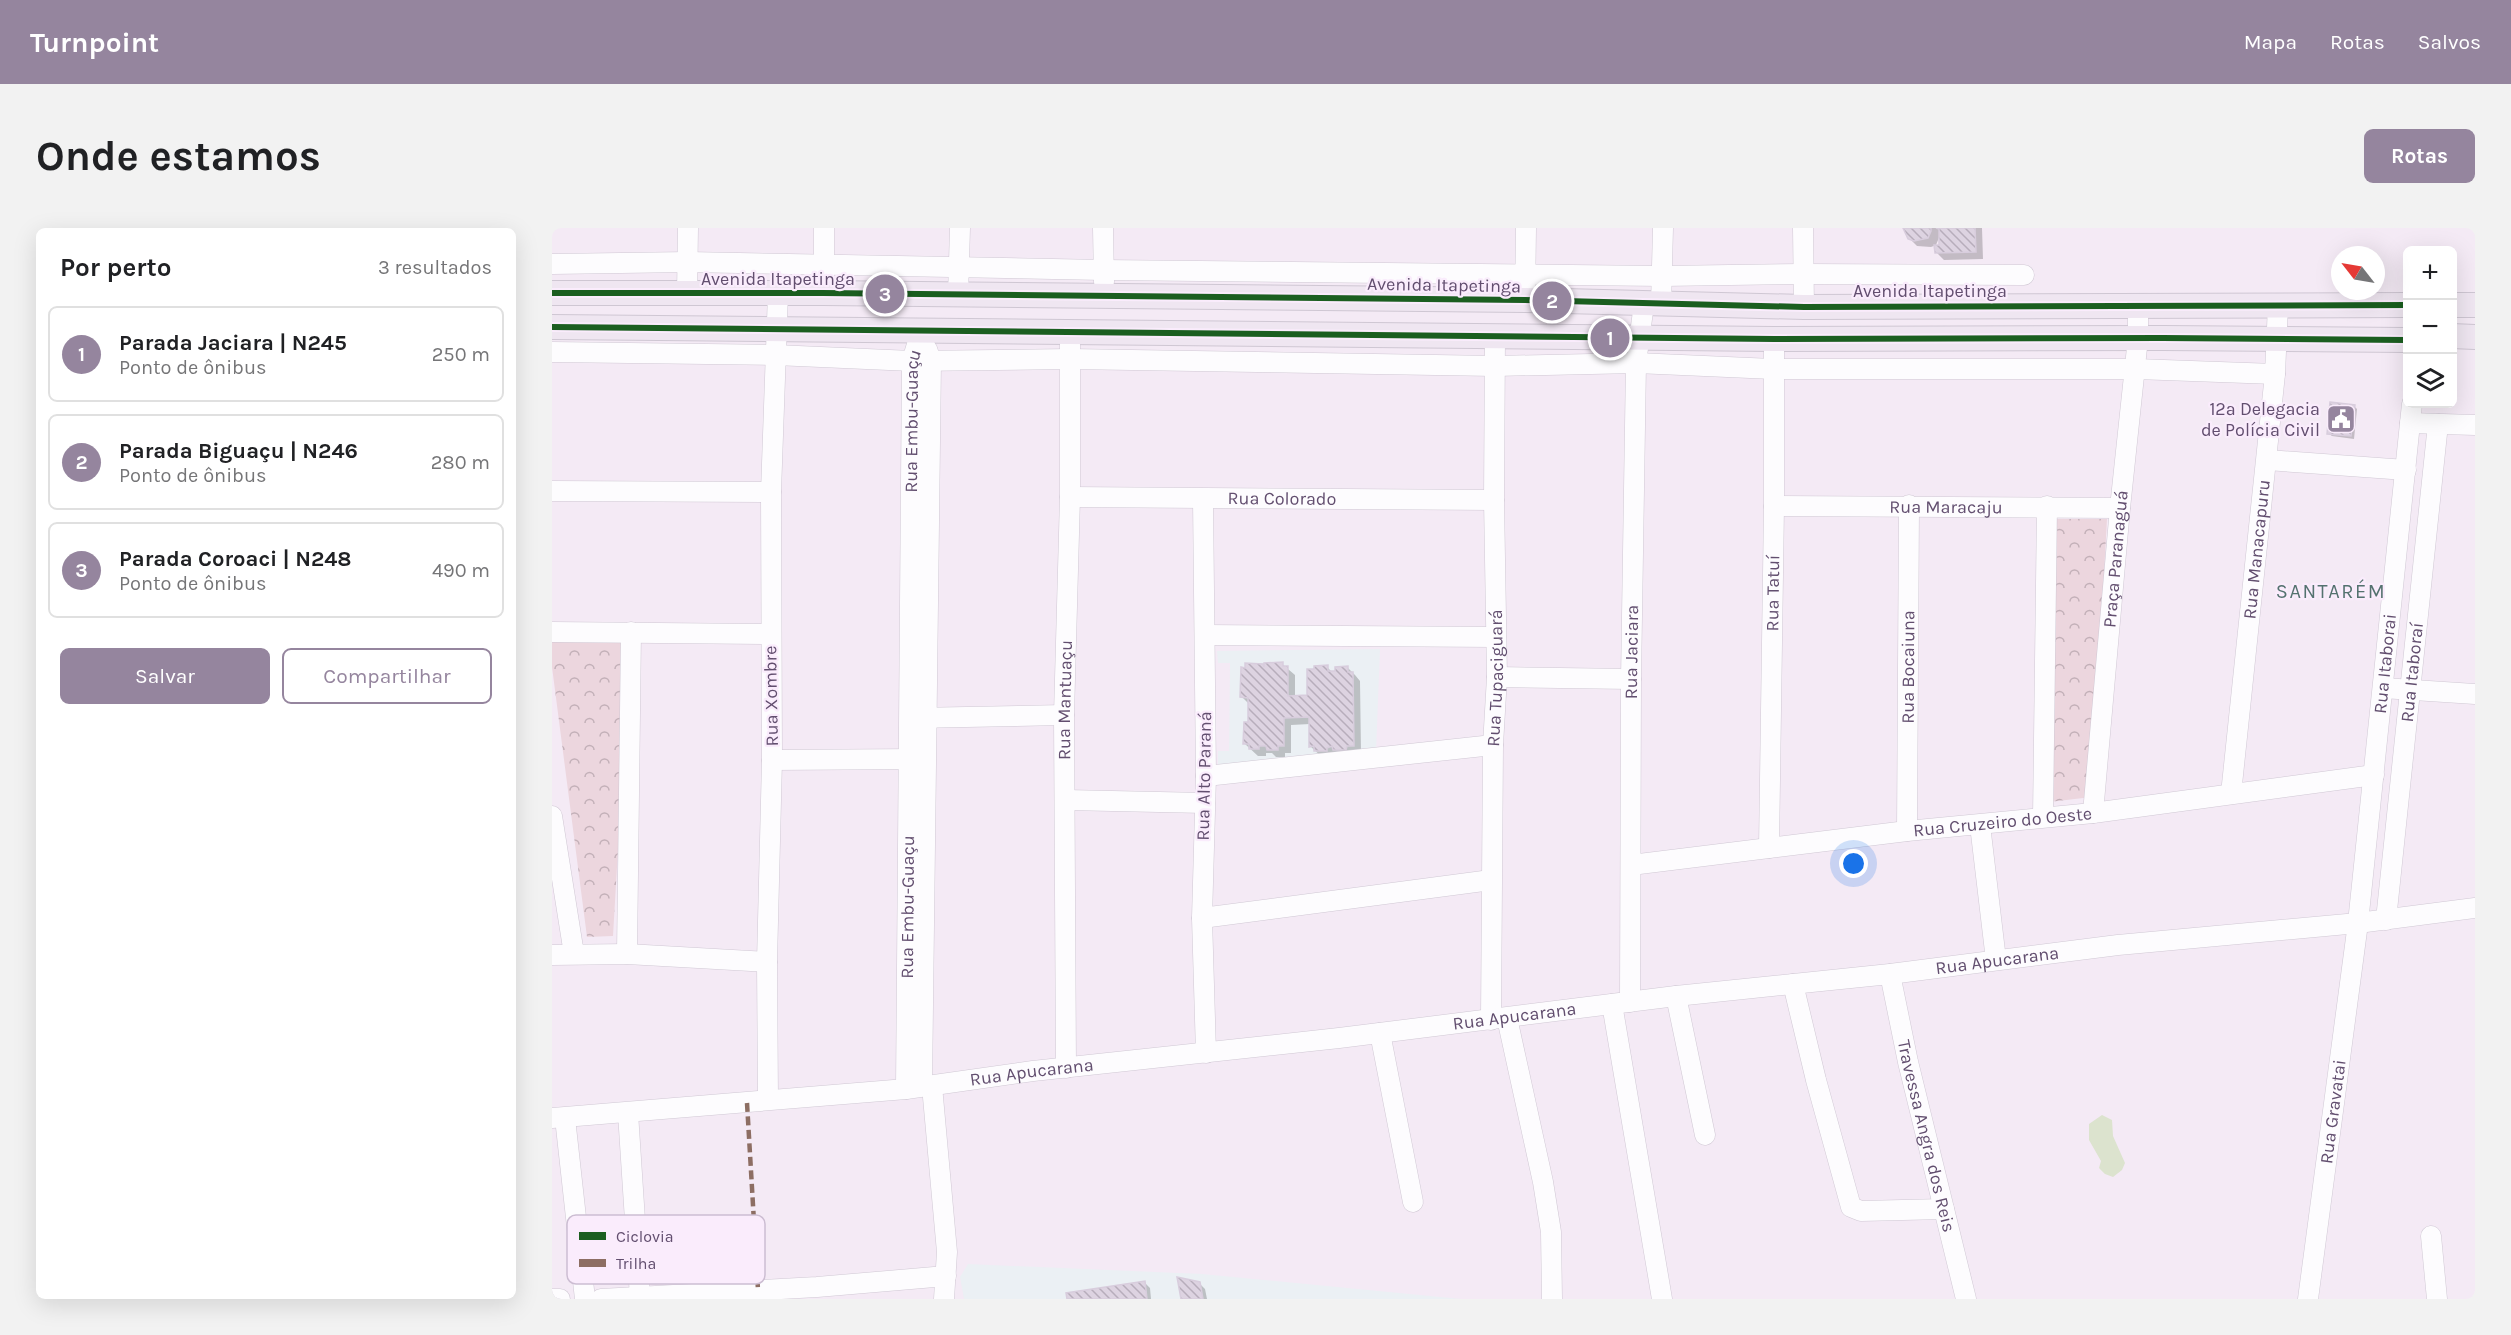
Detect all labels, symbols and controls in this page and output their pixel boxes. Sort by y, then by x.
text: Turnpoint [30,26,159,59]
text: Mapa [2244,30,2297,54]
text: Rotas [2330,30,2385,54]
text: Salvos [2418,30,2481,54]
button: Rotas [2364,129,2475,183]
text: Onde estamos [36,131,321,181]
north arrow [2331,246,2385,300]
map controls [2403,246,2457,408]
button: + [2403,246,2457,300]
text: Por perto [60,252,171,283]
text: 3 resultados [378,256,492,279]
street label: Avenida Itapetinga [701,268,855,290]
pin: 3 [866,272,904,316]
street label: Avenida Itapetinga [1367,273,1521,297]
pin: 2 [1532,278,1572,324]
street label: Avenida Itapetinga [1853,280,2007,302]
button: − [2403,300,2457,354]
pin: 1 [1590,316,1630,360]
text: Parada Jaciara | N245 [119,330,347,356]
text: 1 [78,343,85,366]
text: 250 m [432,343,490,366]
street label: Rua Embu-Guaçu [900,347,926,493]
button: layers [2403,354,2457,408]
text: Ponto de ônibus [119,356,267,379]
place label: 12ª Delegacia de Polícia Civil [2201,398,2320,441]
public building icon: 12ª Delegacia de Polícia Civil [2325,403,2357,435]
text: Parada Biguaçu | N246 [119,438,358,464]
text: 2 [75,451,88,474]
text: 280 m [431,451,490,474]
text: Ponto de ônibus [119,464,267,487]
street label: Rua Manacapuru [2238,478,2275,620]
street label: Rua Colorado [1227,487,1337,510]
street label: Praça Paranaguá [2098,489,2133,629]
street label: Rua Maracaju [1889,496,2003,518]
text: Parada Coroaci | N248 [119,546,352,572]
street label: Rua Tatuí [1761,554,1784,631]
text: 3 [75,559,88,582]
text: 490 m [432,559,490,582]
text: Ponto de ônibus [119,572,267,595]
district label: SANTARÉM [2276,579,2386,603]
street label: Rua Jaciara [1620,605,1643,699]
street label: Rua Tupaciguará [1482,609,1508,747]
street label: Rua Bocaiuna [1897,610,1919,724]
street label: Rua Itaborai [2369,613,2401,715]
street label: Rua Itaboraí [2396,621,2428,723]
street label: Rua Mantuaçu [1053,640,1077,760]
street label: Rua Xombre [759,645,783,747]
button: Salvar [60,648,270,704]
button: Compartilhar [282,648,492,704]
street label: Rua Alto Paraná [1192,711,1216,841]
street label: Rua Cruzeiro do Oeste [1912,802,2093,841]
street label: Rua Embu-Guaçu [896,835,919,979]
your location [1839,849,1868,878]
street label: Rua Apucarana [1934,942,2060,979]
street label: Rua Apucarana [1451,998,1577,1035]
street label: Travessa Angra dos Reis [1893,1038,1960,1234]
street label: Rua Apucarana [968,1054,1095,1091]
street label: Rua Gravatai [2315,1058,2351,1165]
legend [567,1215,765,1284]
text: Ciclovia [616,1227,674,1246]
text: Trilha [616,1254,656,1273]

